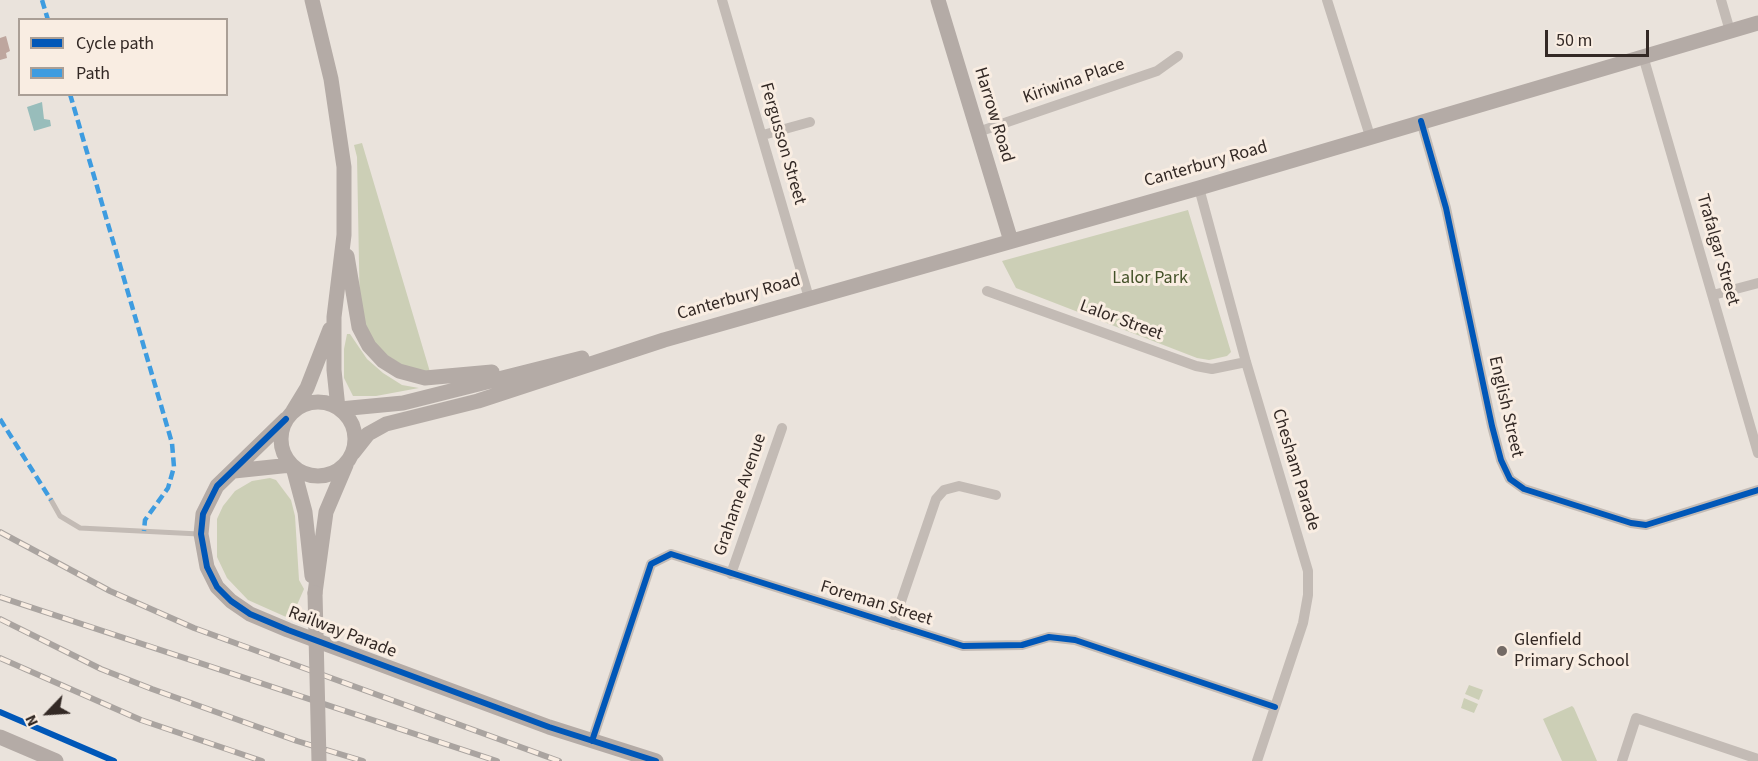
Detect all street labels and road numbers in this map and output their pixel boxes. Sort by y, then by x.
street label: Kiriwina Place [1020,55,1128,109]
street label: Harrow Road [968,65,1018,165]
street label: Fergusson Street [754,81,810,207]
street label: Canterbury Road [1142,137,1270,193]
street label: Trafalgar Street [1691,192,1743,308]
street label: Canterbury Road [675,270,803,326]
street label: Lalor Street [1076,296,1166,346]
street label: English Street [1483,354,1527,460]
street label: Chesham Parade [1266,406,1324,534]
street label: Grahame Avenue [710,431,772,559]
street label: Foreman Street [817,577,935,631]
street label: Railway Parade [285,602,399,664]

